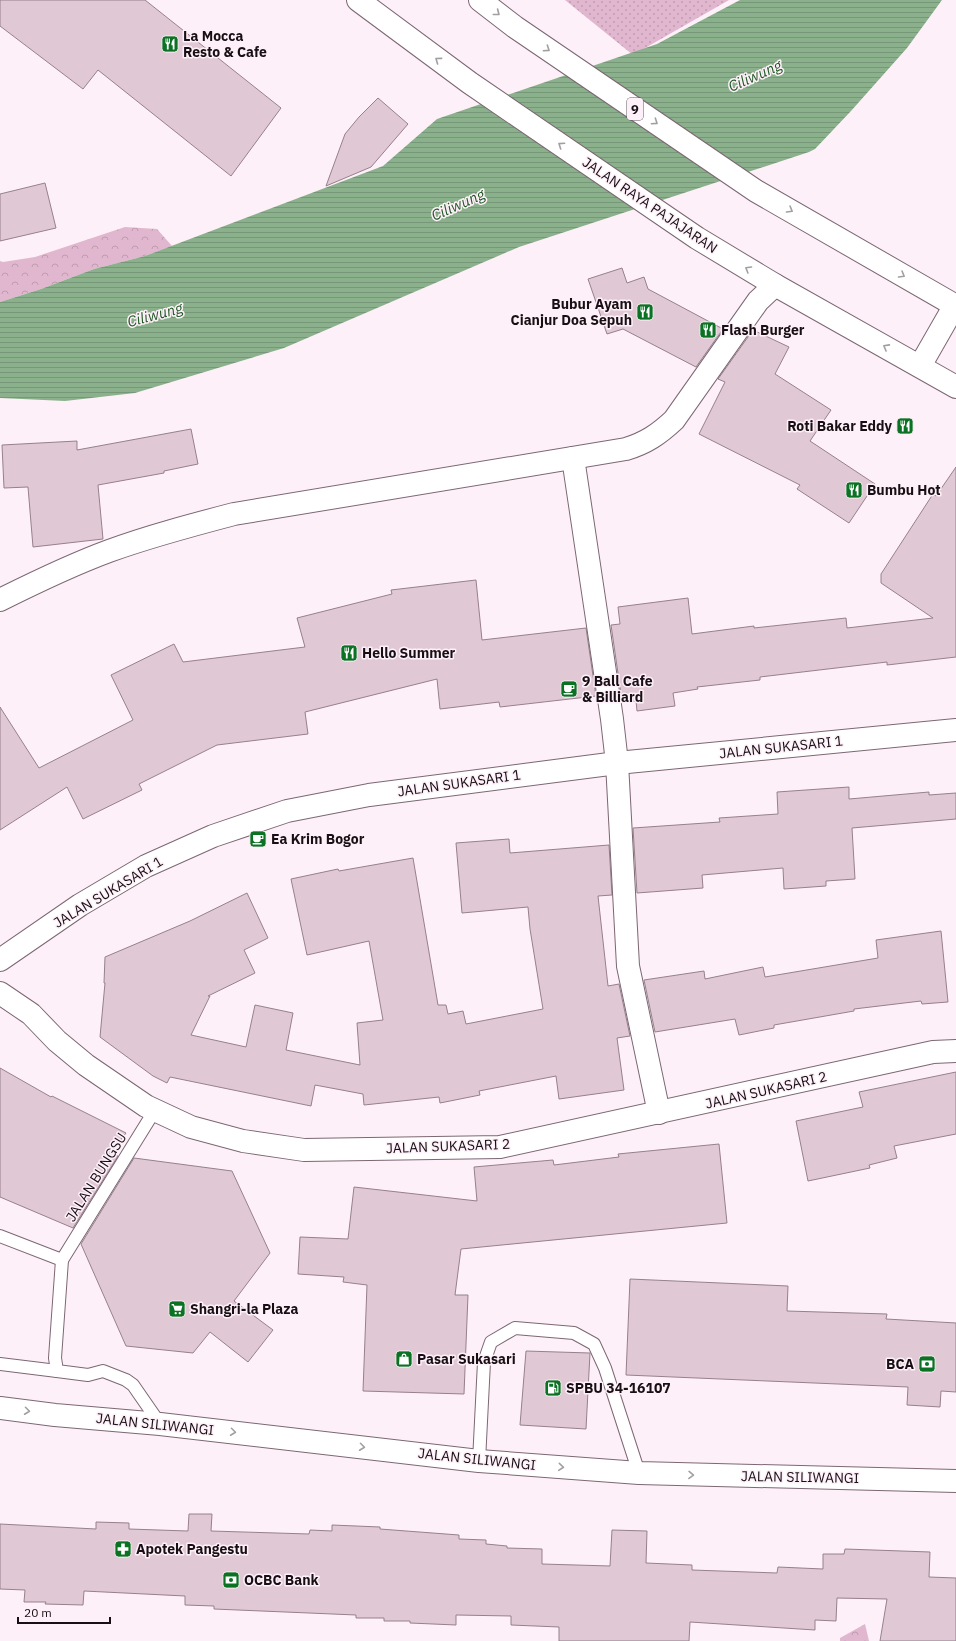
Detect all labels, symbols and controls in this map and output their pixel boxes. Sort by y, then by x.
one-way arrow [493,9,500,16]
place label: La Mocca Resto & Cafe [183,27,267,61]
restaurant icon: La Mocca Resto & Cafe [160,34,180,54]
one-way arrow [543,44,550,52]
water label: Ciliwung [725,55,786,96]
one-way arrow [436,57,443,64]
road number: 9 [627,98,643,120]
one-way arrow [650,117,657,124]
one-way arrow [558,142,565,150]
street label: JALAN RAYA PAJAJARAN [579,153,721,257]
water label: Ciliwung [428,184,489,225]
one-way arrow [785,206,793,213]
one-way arrow [745,266,752,274]
one-way arrow [898,271,905,278]
place label: Bubur Ayam Cianjur Doa Sepuh [511,295,632,329]
water label: Ciliwung [125,298,186,331]
restaurant icon: Bubur Ayam Cianjur Doa Sepuh [635,302,655,322]
restaurant icon: Flash Burger [698,320,718,340]
place label: Flash Burger [721,321,805,339]
one-way arrow [883,344,890,351]
restaurant icon: Roti Bakar Eddy [895,416,915,436]
place label: Roti Bakar Eddy [787,417,893,435]
restaurant icon: Bumbu Hot [844,480,864,500]
place label: Bumbu Hot [867,481,941,499]
restaurant icon: Hello Summer [339,643,359,663]
place label: Hello Summer [362,644,456,662]
place label: 9 Ball Cafe & Billiard [582,672,653,706]
cafe icon: 9 Ball Cafe & Billiard [559,679,579,699]
street label: JALAN SUKASARI 1 [718,732,844,762]
street label: JALAN SUKASARI 1 [396,765,522,801]
cafe icon: Ea Krim Bogor [248,829,268,849]
place label: Ea Krim Bogor [271,830,365,848]
street label: JALAN SUKASARI 1 [50,852,166,932]
street label: JALAN SUKASARI 2 [703,1067,829,1113]
street label: JALAN BUNGSU [62,1129,130,1225]
street label: JALAN SUKASARI 2 [386,1135,510,1157]
supermarket icon: Shangri-la Plaza [167,1299,187,1319]
place label: Shangri-la Plaza [190,1300,299,1318]
shop icon: Pasar Sukasari [394,1349,414,1369]
place label: Pasar Sukasari [417,1350,516,1368]
bank icon: BCA [917,1354,937,1374]
place label: BCA [886,1355,914,1373]
fuel station icon: SPBU 34-16107 [543,1378,563,1398]
place label: SPBU 34-16107 [566,1379,671,1397]
one-way arrow [24,1407,30,1416]
street label: JALAN SILIWANGI [95,1409,215,1439]
one-way arrow [230,1428,236,1437]
one-way arrow [359,1442,365,1451]
street label: JALAN SILIWANGI [417,1444,537,1474]
one-way arrow [558,1463,564,1472]
street label: JALAN SILIWANGI [741,1467,859,1487]
one-way arrow [688,1470,694,1479]
pharmacy icon: Apotek Pangestu [113,1539,133,1559]
place label: Apotek Pangestu [136,1540,248,1558]
bank icon: OCBC Bank [221,1570,241,1590]
place label: OCBC Bank [244,1571,320,1589]
scale bar [18,1599,110,1625]
text: 20 m [24,1605,52,1620]

